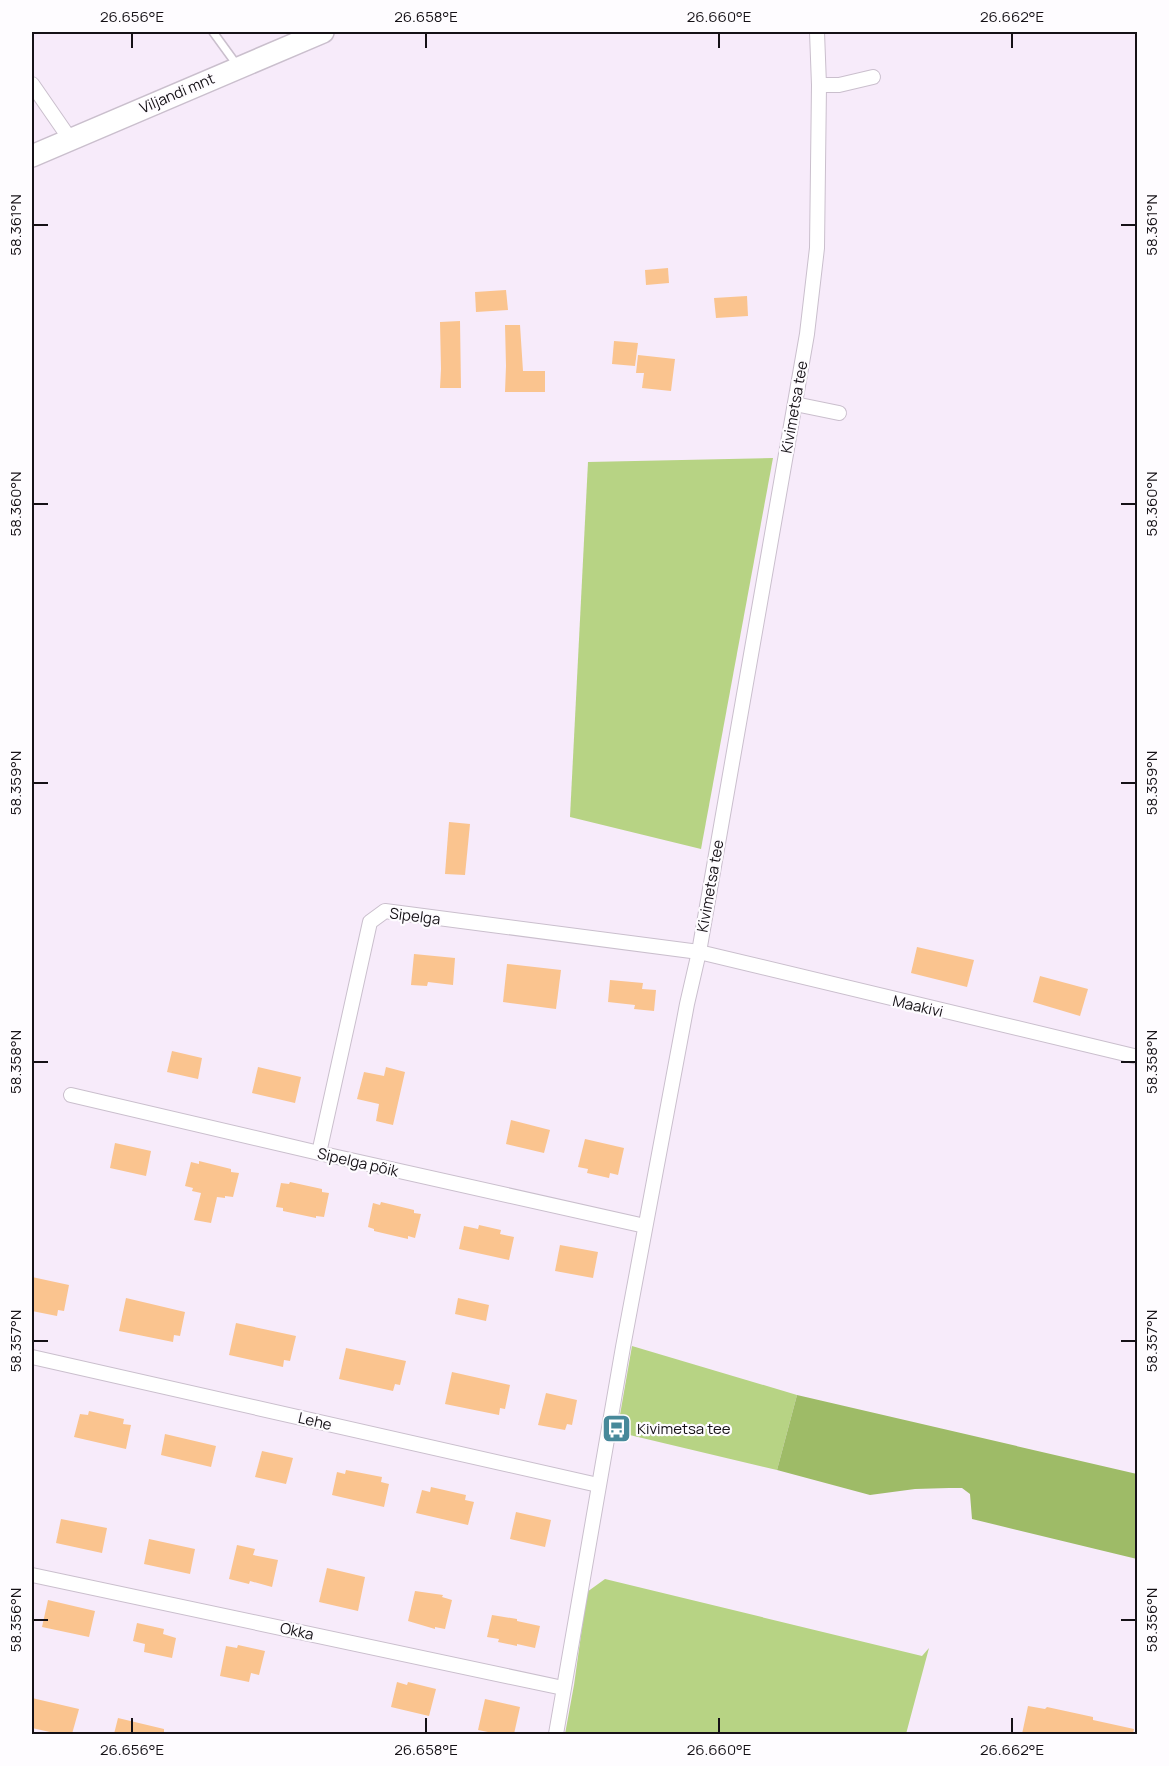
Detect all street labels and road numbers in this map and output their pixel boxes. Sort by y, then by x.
street label: Viljandi mnt [136,68,218,118]
street label: Kivimetsa tee [776,359,812,455]
street label: Kivimetsa tee [692,838,728,934]
street label: Sipelga [388,902,442,930]
street label: Maakivi [891,990,945,1022]
street label: Sipelga põik [315,1142,401,1182]
street label: Lehe [296,1407,334,1435]
street label: Okka [278,1617,316,1645]

